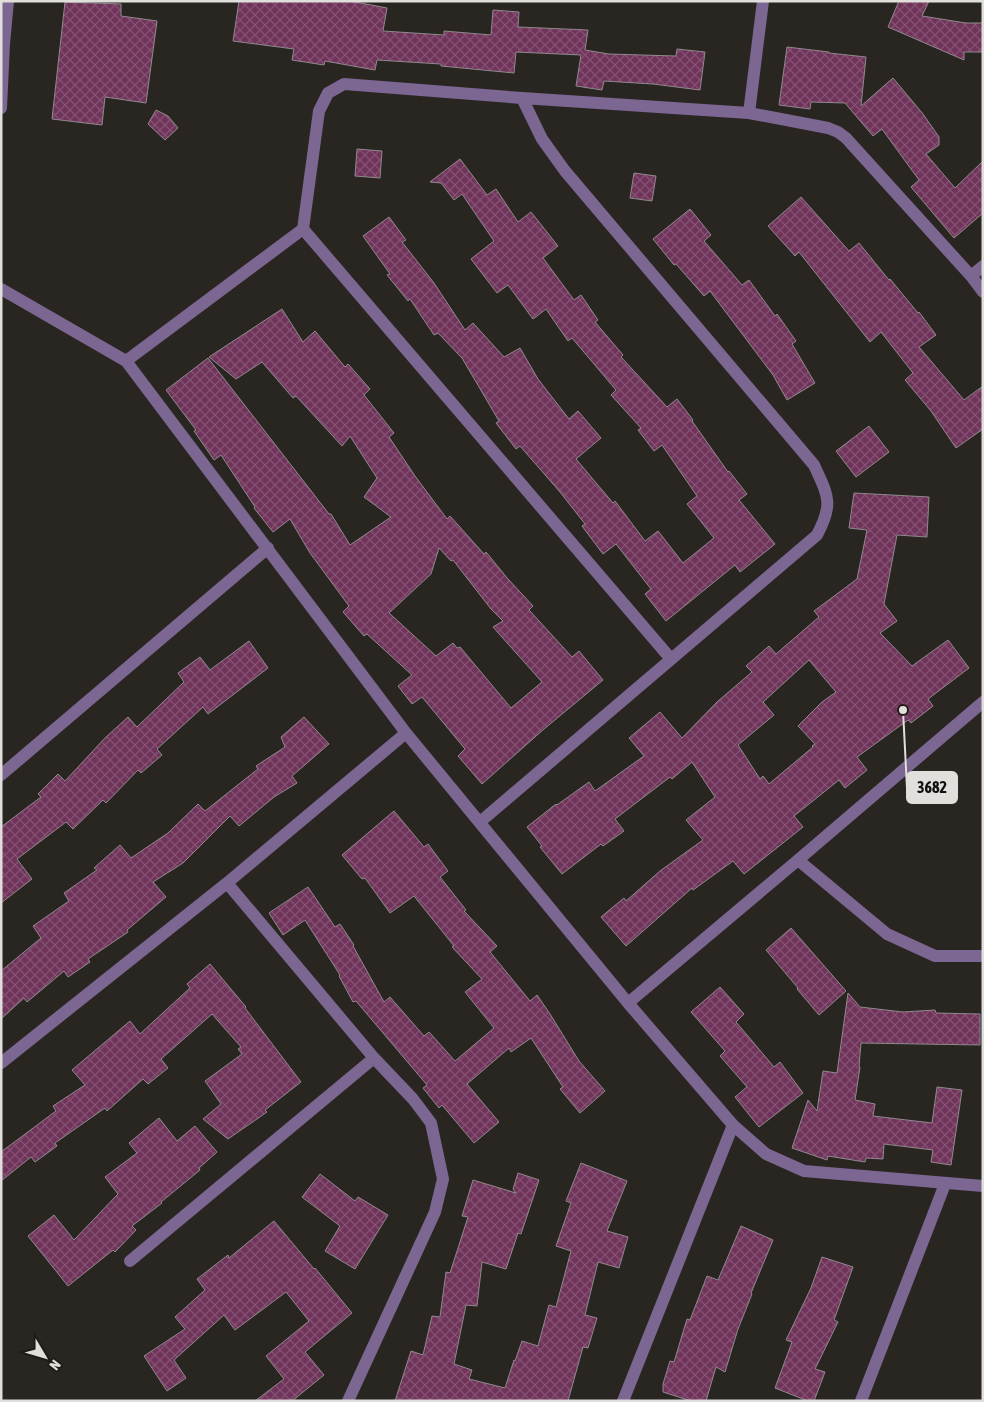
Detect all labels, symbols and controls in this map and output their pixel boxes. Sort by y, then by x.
callout: 3682 [907,772,957,803]
text: 3682 [917,778,947,796]
north arrow [20,1332,70,1382]
text: N [46,1357,64,1373]

